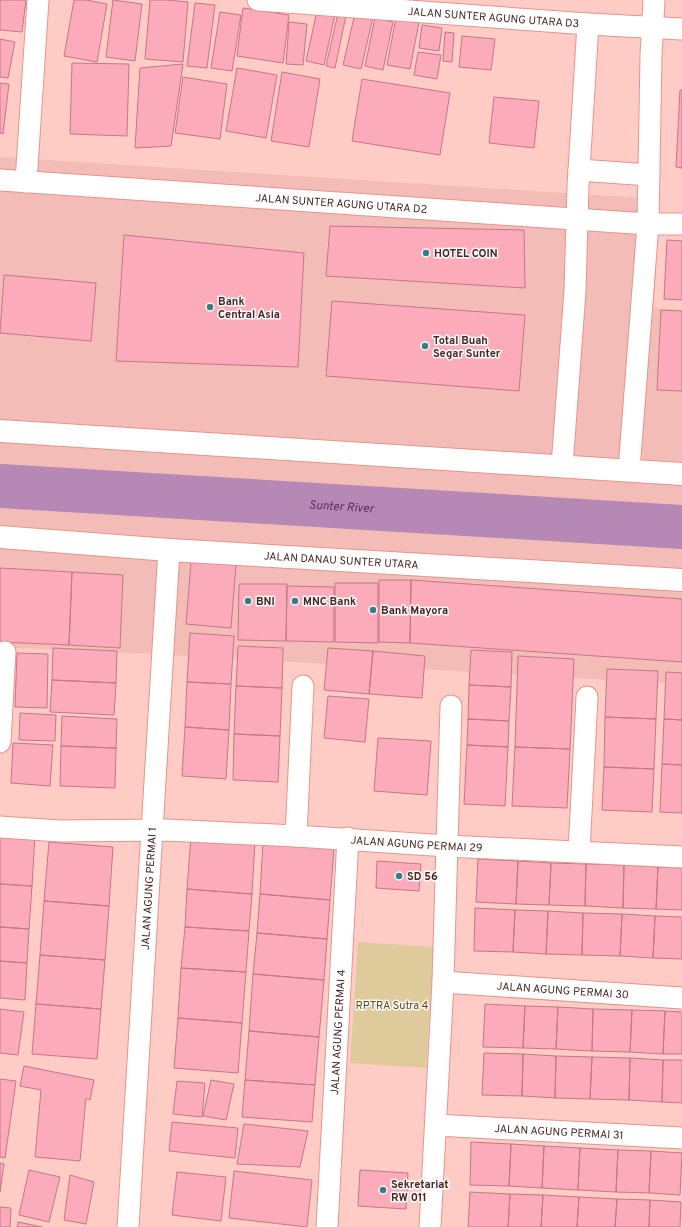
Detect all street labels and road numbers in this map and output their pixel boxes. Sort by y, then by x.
street label: JALAN SUNTER AGUNG UTARA D3 [407,5,580,31]
street label: JALAN SUNTER AGUNG UTARA D2 [255,191,428,217]
street label: JALAN DANAU SUNTER UTARA [263,550,419,573]
street label: JALAN AGUNG PERMAI 1 [139,827,160,951]
street label: JALAN AGUNG PERMAI 29 [350,834,483,856]
street label: JALAN AGUNG PERMAI 4 [328,969,349,1096]
street label: JALAN AGUNG PERMAI 30 [496,980,629,1002]
street label: JALAN AGUNG PERMAI 31 [494,1122,624,1143]

